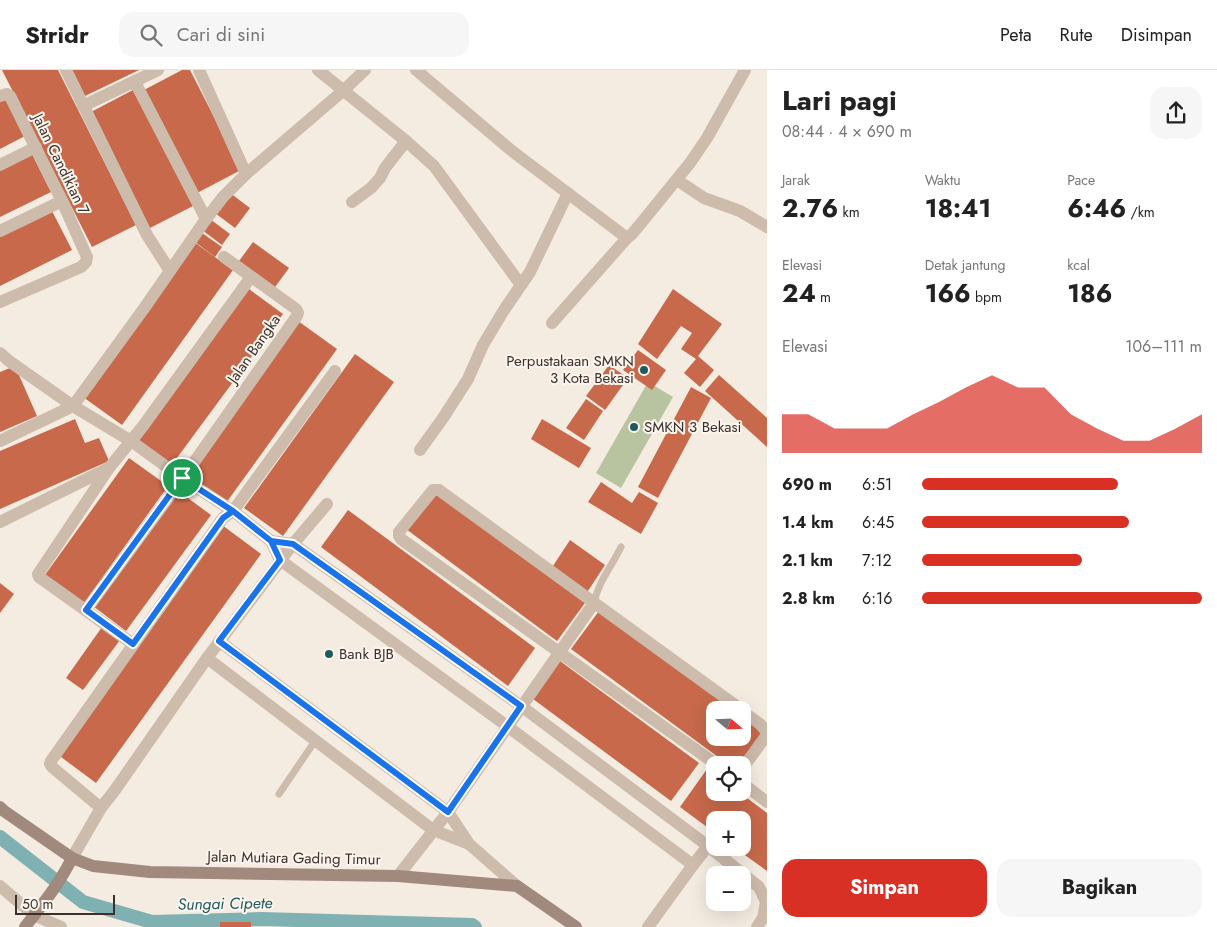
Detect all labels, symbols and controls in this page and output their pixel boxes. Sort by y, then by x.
search box [119,12,469,57]
text: Stridr [25,17,89,52]
icon: search [137,21,165,49]
text: Cari di sini [177,21,265,48]
text: Peta [1000,22,1032,48]
text: Rute [1060,22,1093,48]
text: Disimpan [1121,22,1192,48]
text: Lari pagi [782,80,897,121]
button: share [1150,87,1202,139]
street label: Jalan Candikian 7 [26,108,95,218]
text: 08:44 · 4 × 690 m [782,120,912,143]
text: Jarak [782,170,810,190]
text: Waktu [925,170,961,190]
text: Pace [1067,170,1095,190]
text: 2.76 [782,190,838,226]
text: 18:41 [925,190,991,226]
text: 6:46 [1067,190,1126,226]
text: km [838,202,860,222]
text: /km [1126,202,1155,222]
text: Elevasi [782,255,822,275]
text: Detak jantung [925,255,1005,275]
text: kcal [1067,255,1090,275]
text: 24 [782,275,816,311]
text: 166 [925,275,971,311]
text: 186 [1067,275,1112,311]
text: m [816,287,831,307]
text: bpm [971,287,1002,307]
street label: Jalan Bangka [221,310,286,390]
text: Elevasi [782,335,828,358]
text: 106–111 m [1125,335,1202,358]
place label: Perpustakaan SMKN 3 Kota Bekasi [506,350,634,389]
marker: Perpustakaan SMKN 3 Kota Bekasi [638,364,650,376]
place label: SMKN 3 Bekasi [644,416,742,438]
marker: SMKN 3 Bekasi [628,421,640,433]
pin [161,457,203,499]
icon: arrive [168,464,196,492]
text: 690 m [782,473,832,496]
text: 6:51 [862,473,892,496]
text: 1.4 km [782,511,834,534]
text: 6:45 [862,511,894,534]
text: 2.1 km [782,549,833,572]
text: 7:12 [862,549,892,572]
text: 2.8 km [782,587,835,610]
text: 6:16 [862,587,892,610]
place label: Bank BJB [339,643,394,665]
marker: Bank BJB [323,648,335,660]
north arrow [706,701,751,746]
map controls [706,701,751,911]
button: locate [706,756,751,801]
button: + [706,811,751,856]
street label: Jalan Mutiara Gading Timur [205,845,382,871]
button: Simpan [782,859,987,917]
button: Bagikan [997,859,1202,917]
button: − [706,866,751,911]
water label: Sungai Cipete [178,891,272,916]
scale bar [15,892,115,915]
text: 50 m [22,894,53,914]

